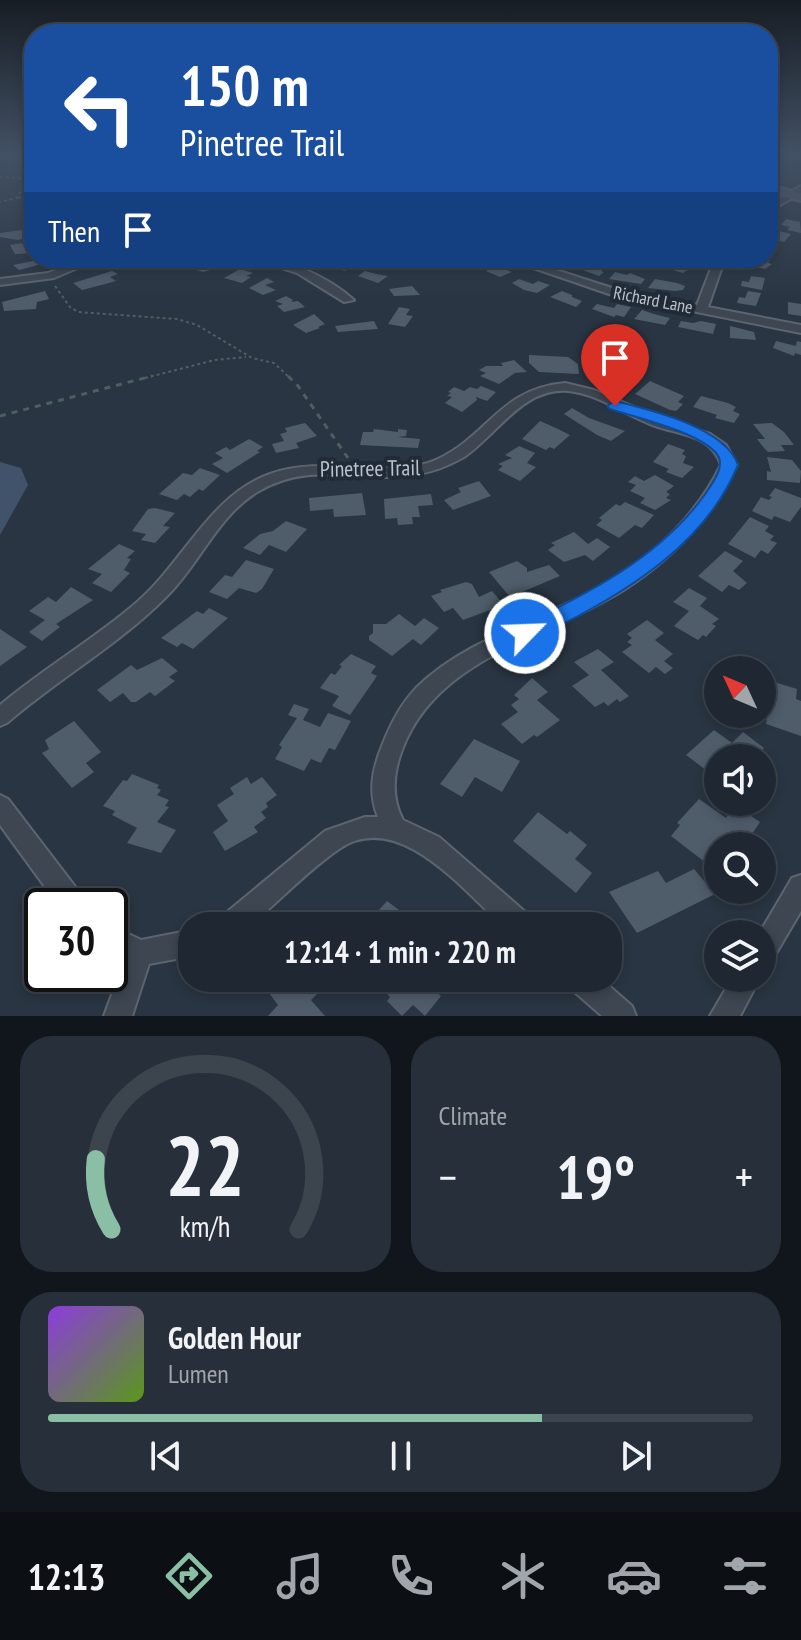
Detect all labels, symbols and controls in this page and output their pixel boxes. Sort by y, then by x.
text: 150 m [180,49,309,121]
icon: left [48,56,152,160]
text: Pinetree Trail [180,119,344,166]
icon: arrive [116,208,160,252]
text: Then [48,211,100,250]
street label: Richard Lane [611,281,695,318]
pin [581,324,649,406]
icon: arrive [593,336,637,380]
street label: Pinetree Trail [320,453,421,483]
position arrow [483,591,567,675]
north arrow [704,656,776,728]
map controls [704,656,776,992]
button: sound [704,744,776,816]
button: search [704,832,776,904]
speed limit sign: 30 [24,888,128,992]
button: layers [704,920,776,992]
text: 12:14 · 1 min · 220 m [284,932,516,971]
text: Climate [439,1099,507,1132]
text: 22 [165,1111,245,1219]
text: 19° [556,1138,635,1216]
text: − [439,1148,457,1205]
text: + [735,1148,753,1205]
text: km/h [180,1208,231,1245]
text: Golden Hour [168,1318,301,1357]
text: Lumen [168,1357,229,1390]
icon: previous [144,1434,188,1478]
icon: pause [379,1434,423,1478]
icon: next [614,1434,658,1478]
icon: directions [161,1548,217,1604]
icon: music [272,1548,328,1604]
icon: phone [383,1548,439,1604]
icon: climate [495,1548,551,1604]
icon: car [606,1548,662,1604]
icon: filters [717,1548,773,1604]
text: 12:13 [28,1553,106,1600]

